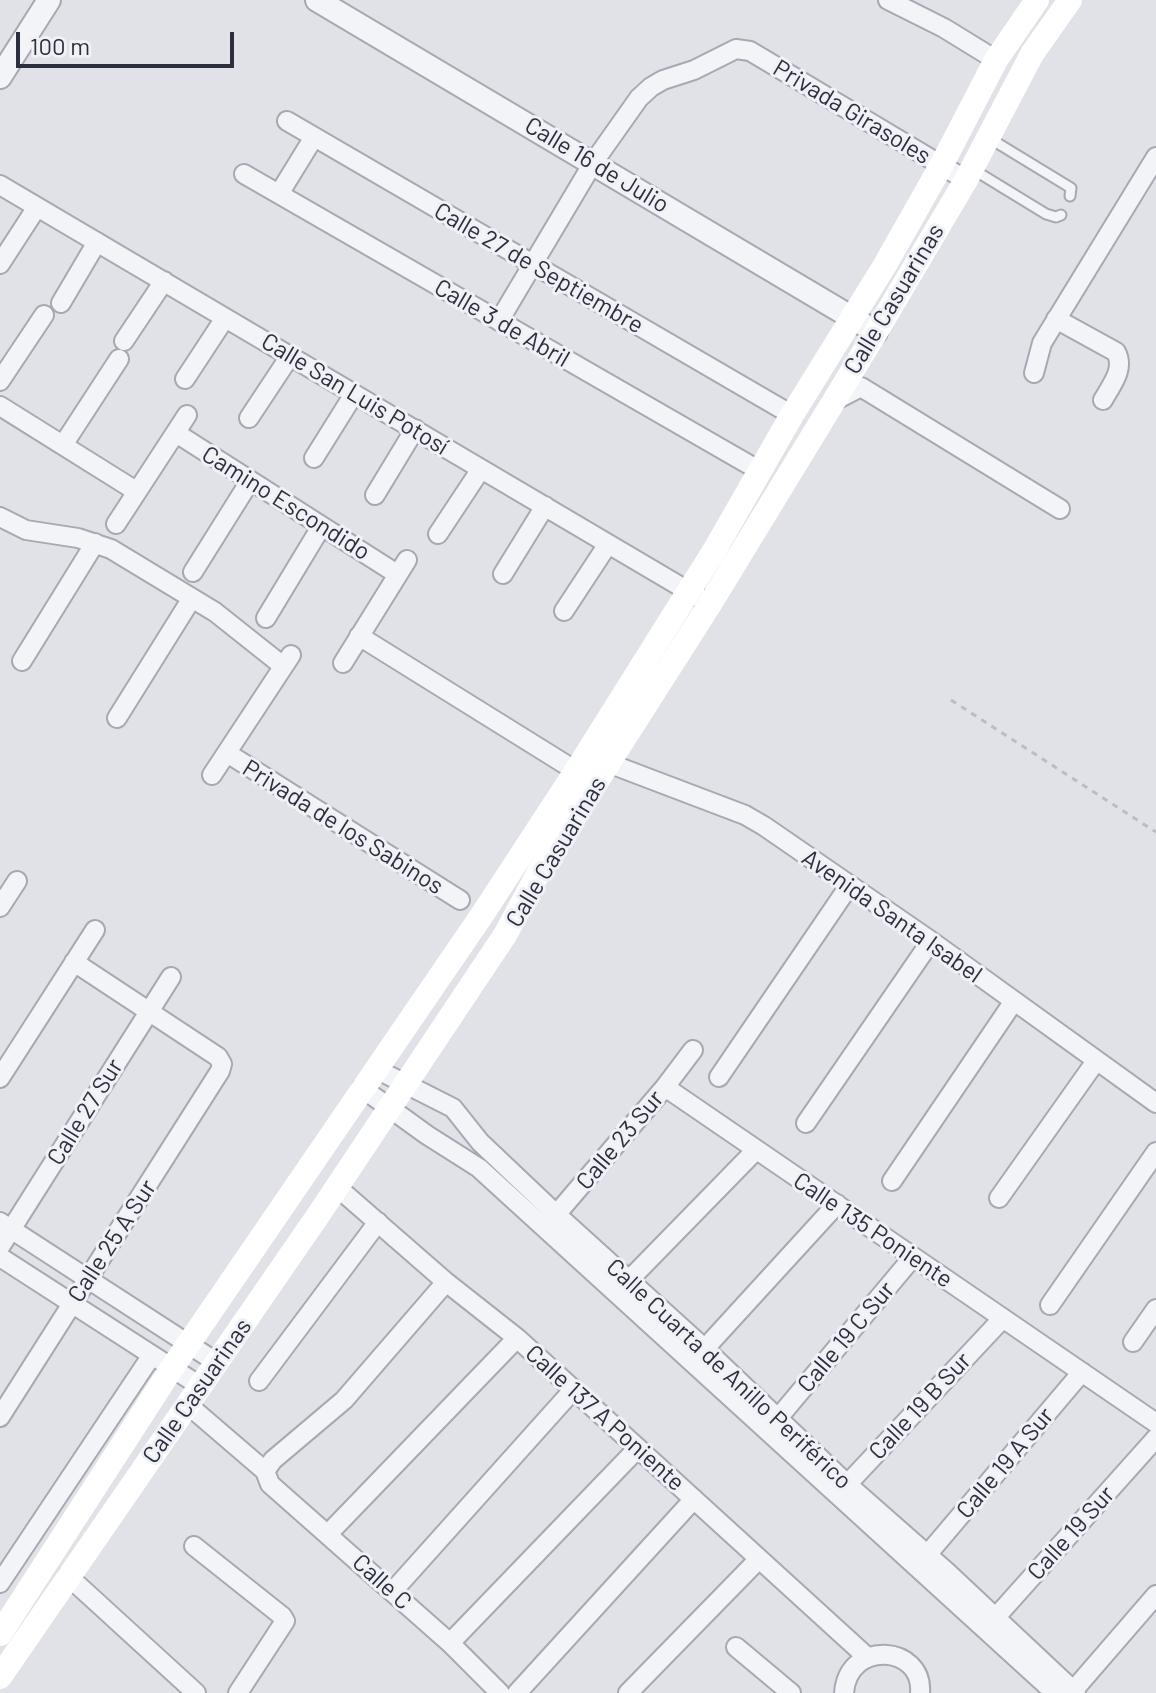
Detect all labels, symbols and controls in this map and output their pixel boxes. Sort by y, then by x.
scale bar [20,16,238,66]
text: 100 m [30,31,90,60]
street label: Privada Girasoles [768,54,936,170]
street label: Calle 16 de Julio [520,111,674,219]
street label: Calle 27 de Septiembre [429,196,649,340]
street label: Calle Casuarinas [838,219,950,379]
street label: Calle 3 de Abril [429,273,575,373]
street label: Calle San Luis Potosí [256,327,454,461]
street label: Camino Escondido [197,440,375,566]
street label: Privada de los Sabinos [237,754,449,900]
street label: Calle Casuarinas [500,772,612,932]
street label: Avenida Santa Isabel [796,843,988,989]
street label: Calle 27 Sur [41,1054,129,1170]
street label: Calle 23 Sur [570,1084,670,1196]
street label: Calle 135 Poniente [788,1166,958,1294]
street label: Calle 25 A Sur [62,1174,162,1308]
street label: Calle Cuarta de Anillo Periférico [600,1253,858,1495]
street label: Calle 19 C Sur [791,1276,901,1398]
street label: Calle Casuarinas [136,1313,258,1469]
street label: Calle 137 A Poniente [519,1339,691,1497]
street label: Calle 19 B Sur [863,1346,977,1466]
street label: Calle 19 A Sur [950,1402,1060,1524]
street label: Calle 19 Sur [1021,1480,1121,1586]
street label: Calle C [346,1548,418,1616]

